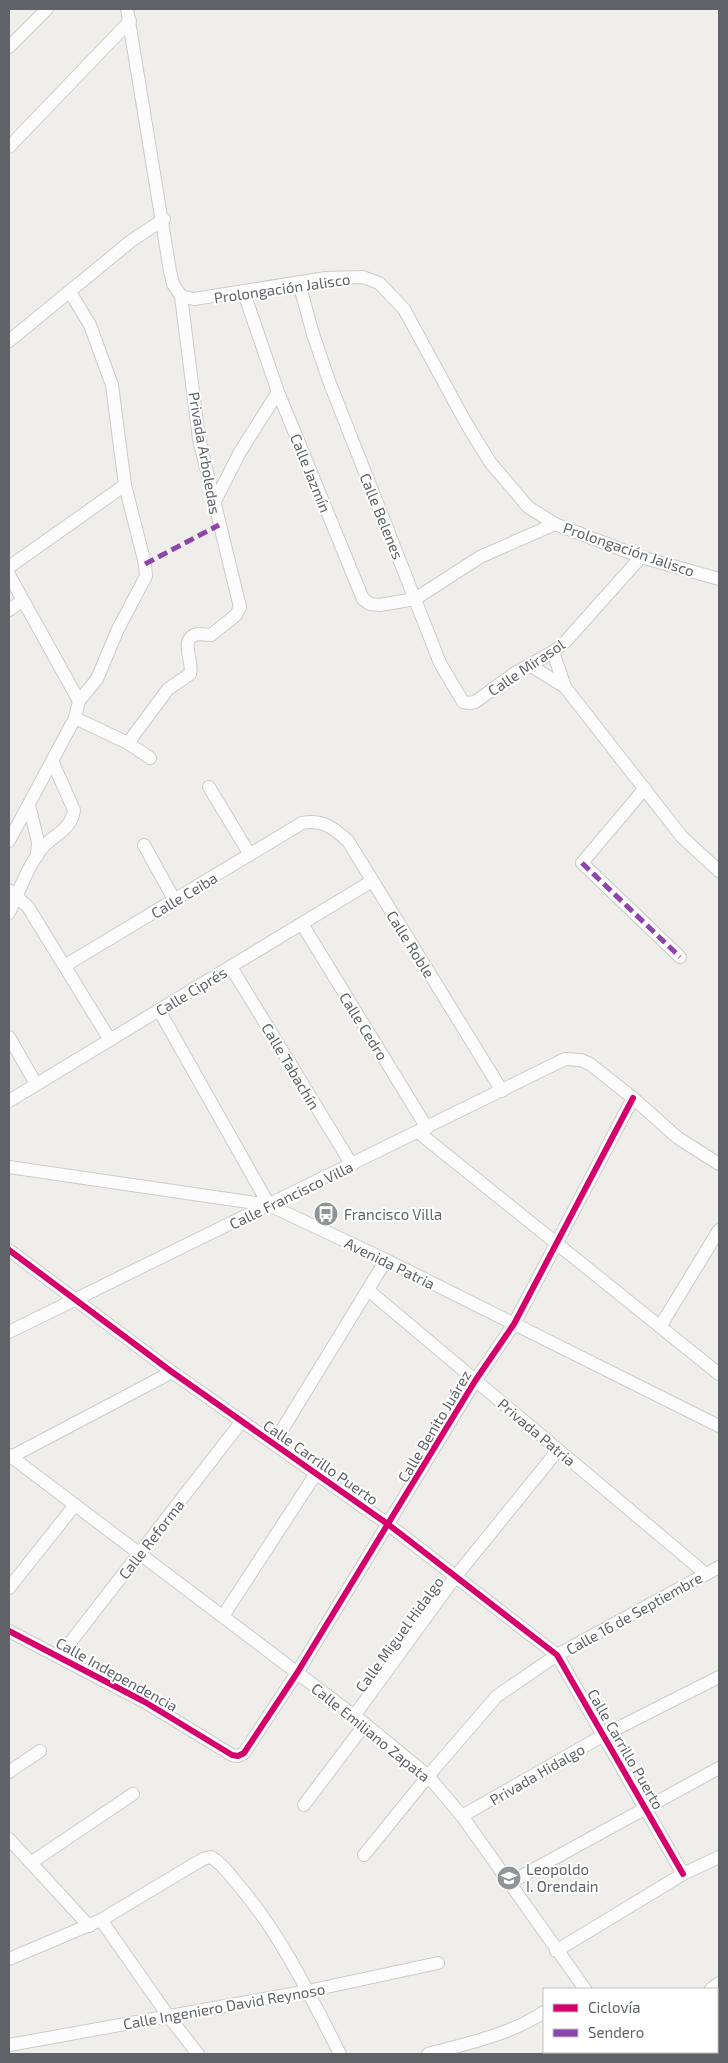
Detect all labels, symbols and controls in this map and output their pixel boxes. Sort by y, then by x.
street label: Prolongación Jalisco [213,270,351,306]
street label: Privada Arboledas [185,390,225,516]
street label: Calle Jazmín [287,431,335,515]
street label: Calle Belenes [357,470,407,562]
street label: Prolongación Jalisco [561,518,697,580]
street label: Calle Mirasol [484,634,568,699]
street label: Calle Ceiba [148,868,220,922]
street label: Calle Roble [383,907,439,981]
street label: Calle Ciprés [152,963,230,1019]
street label: Calle Cedro [336,989,392,1063]
street label: Calle Tabachín [258,1020,324,1112]
street label: Calle Francisco Villa [226,1157,356,1233]
bus stop icon: Francisco Villa [313,1201,339,1227]
place label: Francisco Villa [344,1205,442,1223]
street label: Avenida Patria [342,1233,438,1293]
street label: Calle Benito Juárez [393,1367,475,1485]
street label: Privada Patria [495,1394,579,1470]
street label: Calle Carrillo Puerto [260,1416,382,1508]
street label: Calle Reforma [114,1496,188,1582]
street label: Calle 16 de Septiembre [563,1568,705,1658]
street label: Calle Miguel Hidalgo [351,1573,447,1695]
street label: Calle Independencia [53,1633,181,1715]
street label: Calle Emiliano Zapata [308,1679,434,1785]
street label: Calle Carrillo Puerto [584,1686,668,1812]
street label: Privada Hidalgo [486,1740,588,1808]
place label: Leopoldo I. Orendain [526,1860,599,1895]
school or university icon: Leopoldo I. Orendain [496,1865,522,1891]
street label: Calle Ingeniero David Reynoso [122,1979,326,2033]
legend [543,1988,718,2053]
text: Ciclovía [588,1998,640,2016]
text: Sendero [588,2023,644,2041]

